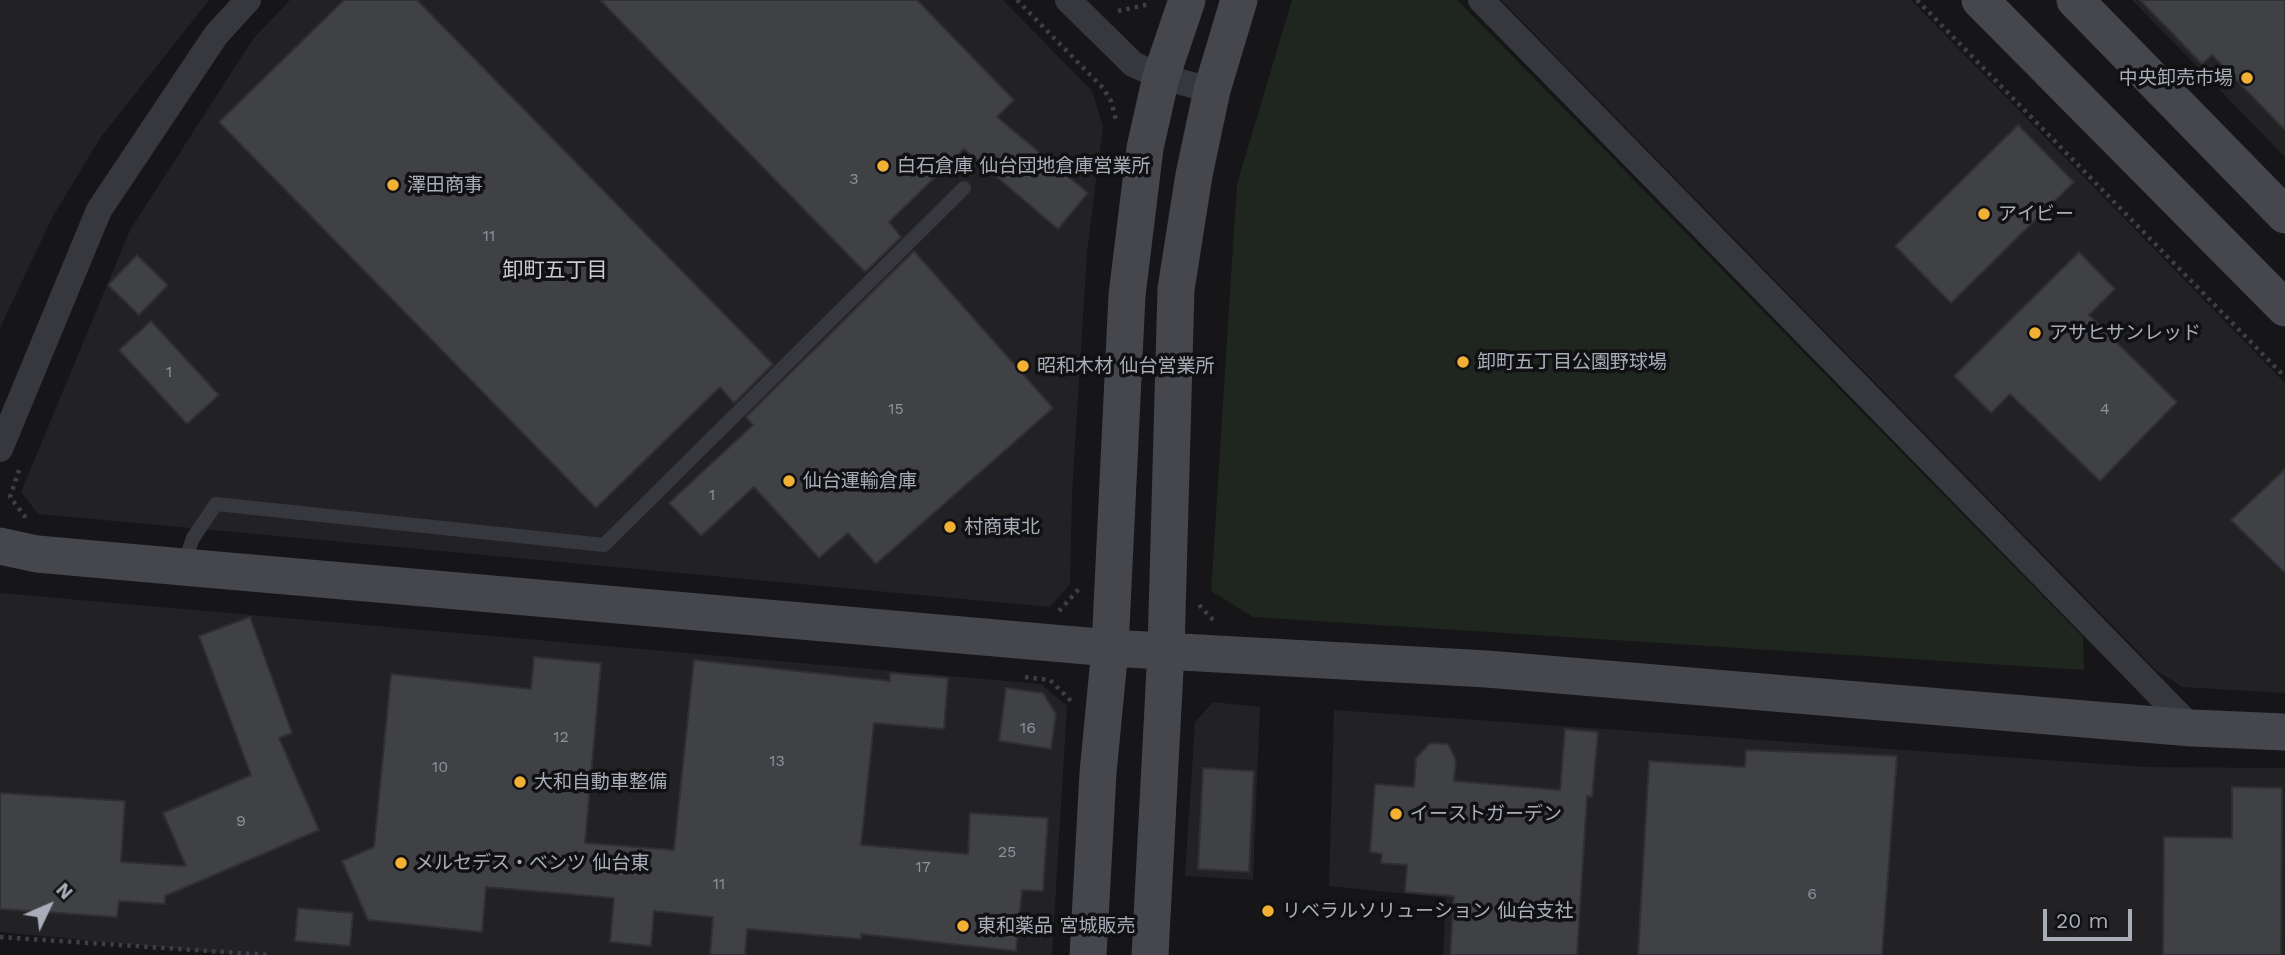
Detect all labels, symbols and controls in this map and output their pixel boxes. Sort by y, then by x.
place label: 中央卸売市場 [2119,67,2233,89]
marker: 中央卸売市場 [2239,70,2255,86]
place label: 白石倉庫 仙台団地倉庫営業所 [897,155,1150,177]
marker: 白石倉庫 仙台団地倉庫営業所 [875,158,891,174]
house number: 3 [849,169,859,189]
place label: 澤田商事 [407,174,483,196]
marker: 澤田商事 [385,177,401,193]
place label: アイビー [1998,203,2074,225]
marker: アイビー [1976,206,1992,222]
house number: 11 [483,226,495,246]
district label: 卸町五丁目 [503,258,607,284]
place label: アサヒサンレッド [2049,322,2201,344]
marker: アサヒサンレッド [2027,325,2043,341]
place label: 卸町五丁目公園野球場 [1477,351,1667,373]
marker: 卸町五丁目公園野球場 [1455,354,1471,370]
place label: 昭和木材 仙台営業所 [1037,355,1214,377]
marker: 昭和木材 仙台営業所 [1015,358,1031,374]
house number: 1 [166,362,172,382]
house number: 15 [888,399,904,419]
house number: 4 [2100,399,2110,419]
place label: 仙台運輸倉庫 [803,470,917,492]
marker: 仙台運輸倉庫 [781,473,797,489]
house number: 1 [709,485,715,505]
place label: 村商東北 [964,516,1040,538]
marker: 村商東北 [942,519,958,535]
house number: 16 [1020,718,1036,738]
house number: 12 [553,727,569,747]
house number: 13 [769,751,785,771]
house number: 10 [432,757,448,777]
place label: 大和自動車整備 [534,771,667,793]
marker: 大和自動車整備 [512,774,528,790]
place label: イーストガーデン [1410,803,1562,825]
marker: イーストガーデン [1388,806,1404,822]
house number: 9 [236,811,246,831]
house number: 25 [998,842,1016,862]
place label: メルセデス・ベンツ 仙台東 [415,852,649,874]
marker: メルセデス・ベンツ 仙台東 [393,855,409,871]
house number: 17 [915,857,931,877]
north arrow [14,871,84,941]
house number: 11 [713,874,725,894]
text: N [51,878,78,904]
house number: 6 [1807,884,1817,904]
scale bar [2047,895,2136,939]
place label: リベラルソリューション 仙台支社 [1282,900,1573,922]
marker: リベラルソリューション 仙台支社 [1260,903,1276,919]
text: 20 m [2056,908,2108,933]
place label: 東和薬品 宮城販売 [977,915,1135,937]
marker: 東和薬品 宮城販売 [955,918,971,934]

